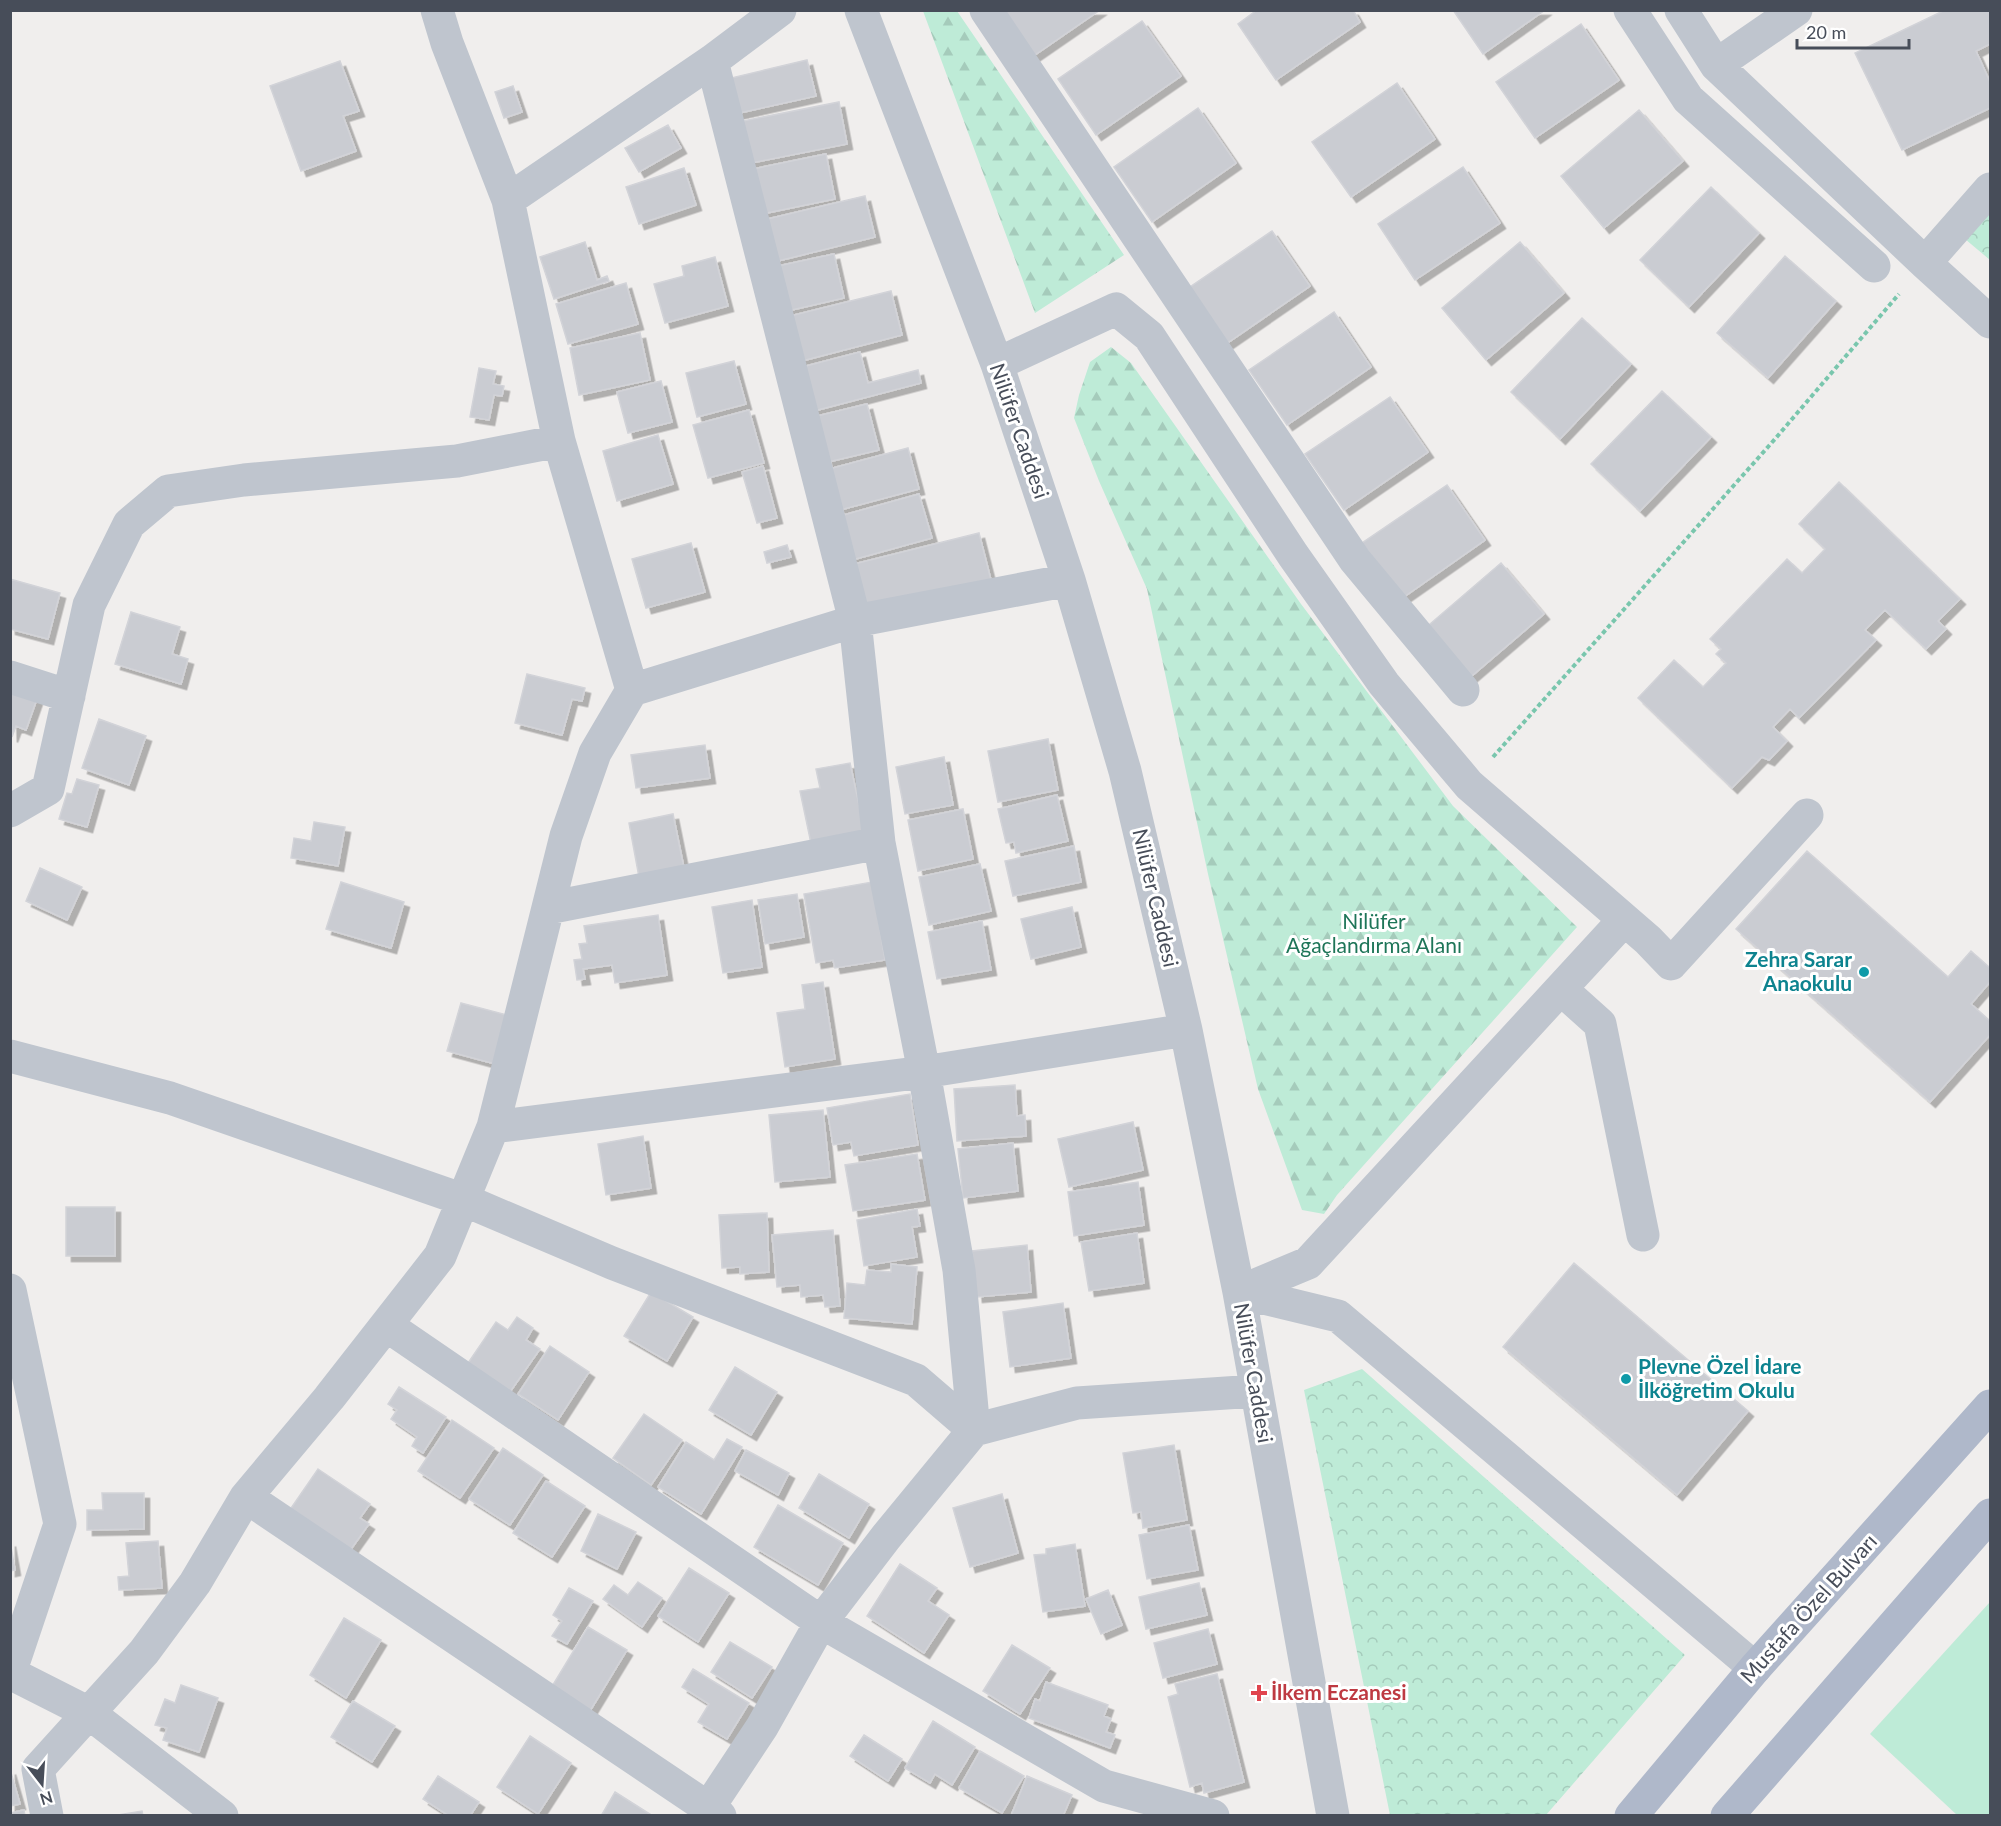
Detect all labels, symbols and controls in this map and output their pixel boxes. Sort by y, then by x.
scale bar [1797,12,1910,50]
text: 20 m [1806,21,1846,43]
street label: Nilüfer Caddesi [986,360,1055,501]
street label: Nilüfer Caddesi [1128,826,1185,969]
park label: Nilüfer Ağaçlandırma Alanı [1286,908,1462,957]
place label: Zehra Sarar Anaokulu [1745,946,1852,995]
marker: Zehra Sarar Anaokulu [1857,965,1871,979]
street label: Nilüfer Caddesi [1230,1301,1279,1445]
place label: Plevne Özel İdare İlköğretim Okulu [1638,1353,1801,1402]
marker: Plevne Özel İdare İlköğretim Okulu [1619,1372,1633,1386]
street label: Mustafa Özel Bulvarı [1734,1528,1881,1688]
place label: İlkem Eczanesi [1271,1679,1407,1704]
marker: İlkem Eczanesi [1252,1686,1266,1700]
north arrow [12,1754,72,1814]
text: N [38,1788,55,1810]

